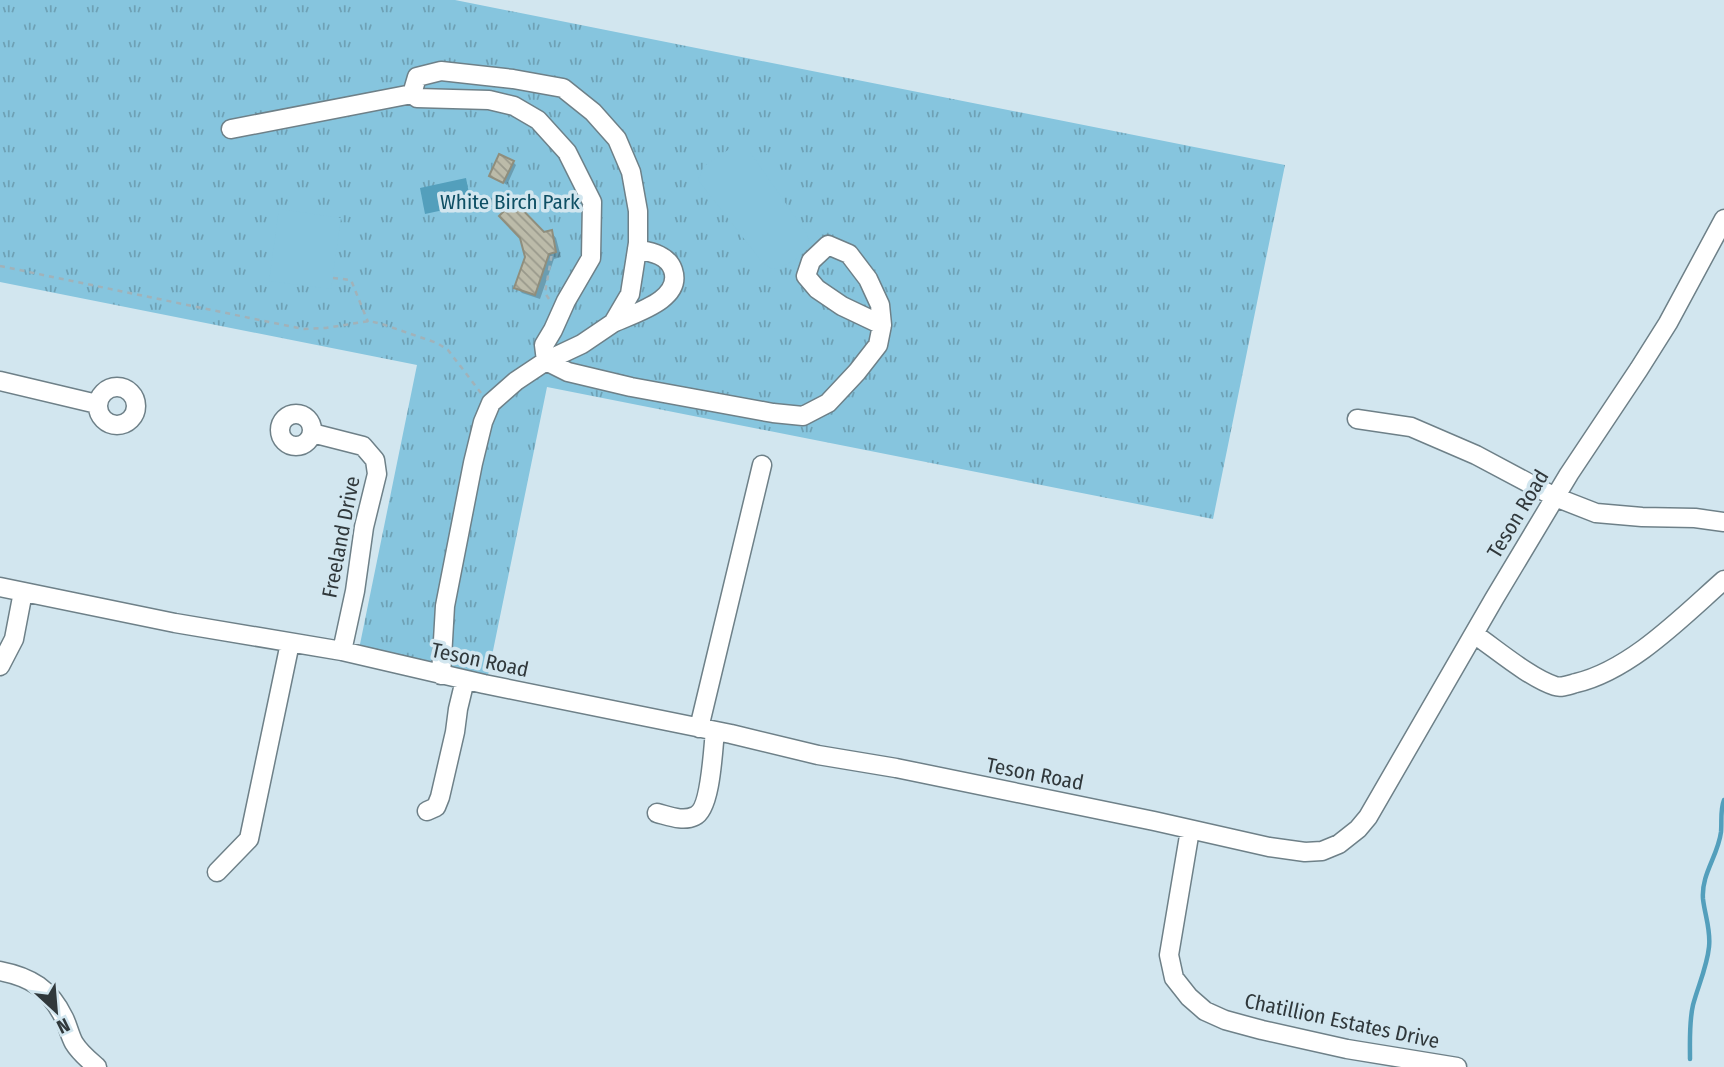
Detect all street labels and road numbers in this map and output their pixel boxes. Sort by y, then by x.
street label: Teson Road [1481,465,1555,563]
street label: Freeland Drive [316,474,366,600]
street label: Teson Road [429,637,531,683]
street label: Teson Road [984,752,1086,796]
street label: Chatillion Estates Drive [1242,988,1442,1054]

